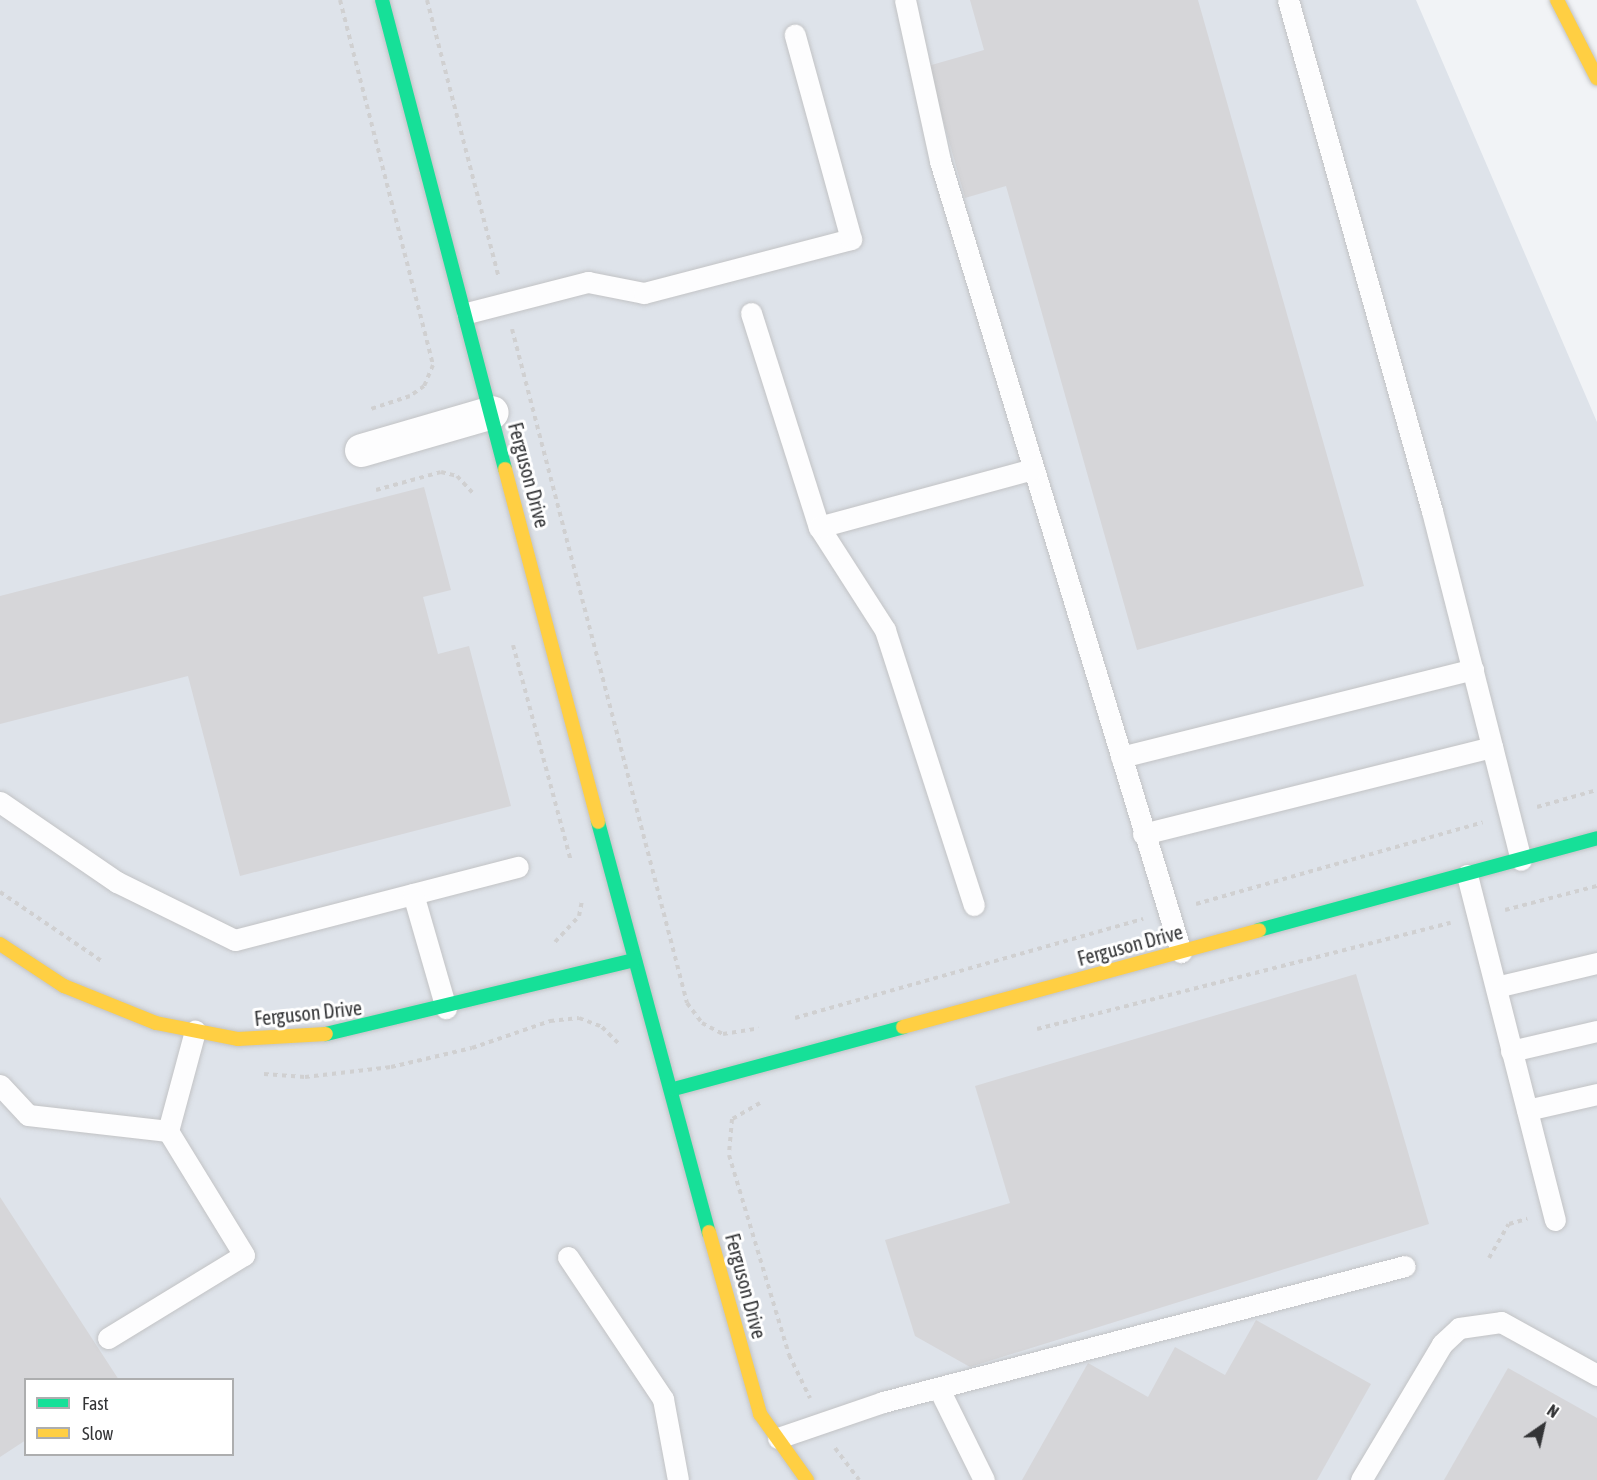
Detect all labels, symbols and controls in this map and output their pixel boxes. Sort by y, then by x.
street label: Ferguson Drive [503,420,555,530]
street label: Ferguson Drive [1075,919,1185,971]
street label: Ferguson Drive [253,995,363,1031]
street label: Ferguson Drive [720,1231,772,1341]
legend [24,1378,234,1456]
text: Fast [82,1393,109,1414]
north arrow [1513,1396,1573,1456]
text: N [1544,1401,1562,1421]
text: Slow [82,1423,113,1444]

